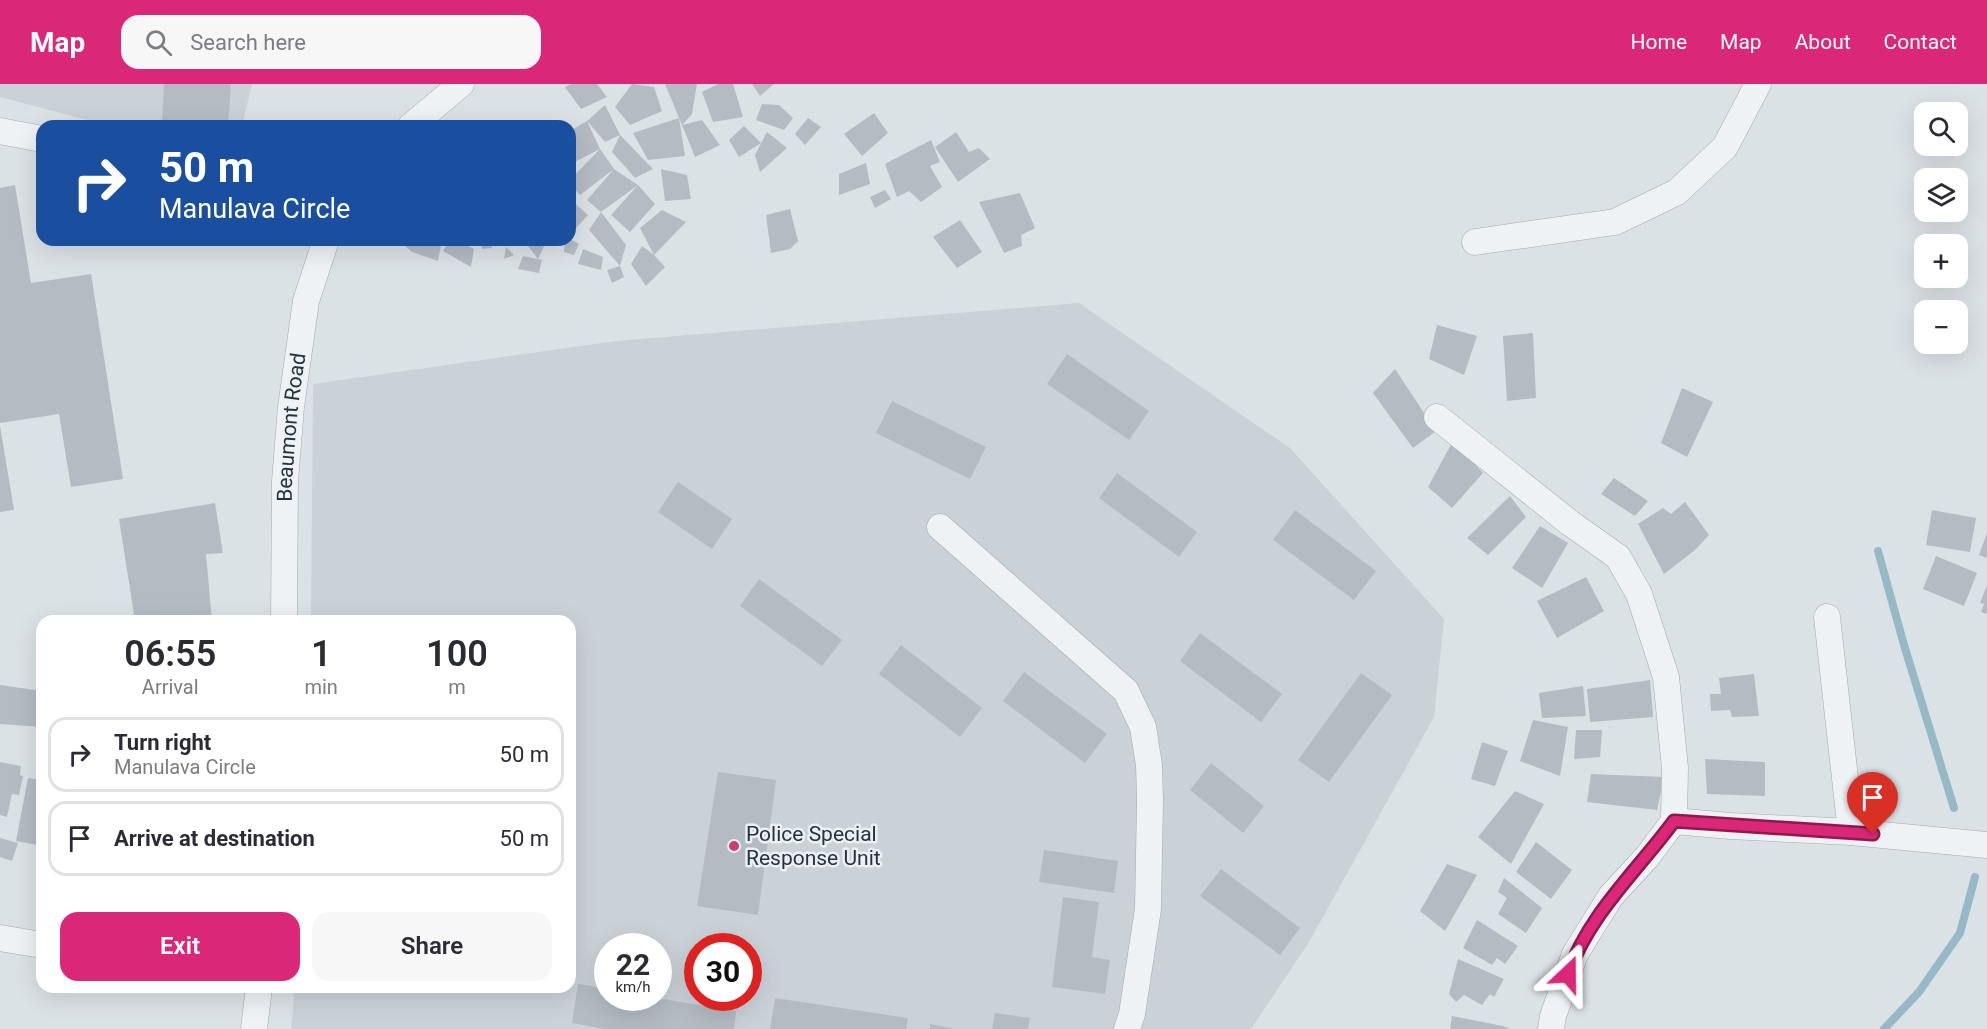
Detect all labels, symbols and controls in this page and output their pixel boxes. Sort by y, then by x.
search box [121,15,541,69]
text: Map [30,26,85,59]
icon: search [142,26,175,59]
text: Search here [190,30,306,55]
text: Home [1631,30,1687,54]
text: Map [1720,30,1762,54]
text: About [1795,30,1851,54]
text: Contact [1884,30,1957,54]
map controls [1914,102,1968,354]
button: search [1914,102,1968,156]
text: 50 m [159,143,254,192]
icon: right [60,144,138,222]
button: layers [1914,168,1968,222]
text: Manulava Circle [159,193,350,225]
button: + [1914,234,1968,288]
button: − [1914,300,1968,354]
street label: Beaumont Road [273,351,311,502]
text: 06:55 [124,633,216,675]
text: 1 [311,633,331,675]
text: 100 [426,633,488,675]
text: Arrival [142,675,199,699]
text: min [304,675,338,699]
text: m [448,675,466,699]
text: Turn right [114,730,211,755]
icon: right [63,738,96,771]
text: 50 m [500,742,549,767]
text: Manulava Circle [114,755,256,779]
pin [1847,772,1898,834]
icon: arrive [1856,781,1889,814]
icon: arrive [63,822,96,855]
place label: Police Special Response Unit [746,822,881,870]
text: Arrive at destination [114,826,315,851]
text: 50 m [500,826,549,851]
marker: Police Special Response Unit [727,839,741,853]
button: Exit [60,912,300,981]
button: Share [312,912,552,981]
speed limit sign: 30 [684,933,762,1011]
position arrow [1536,942,1600,1006]
text: 22 [616,947,650,982]
text: km/h [615,978,651,996]

